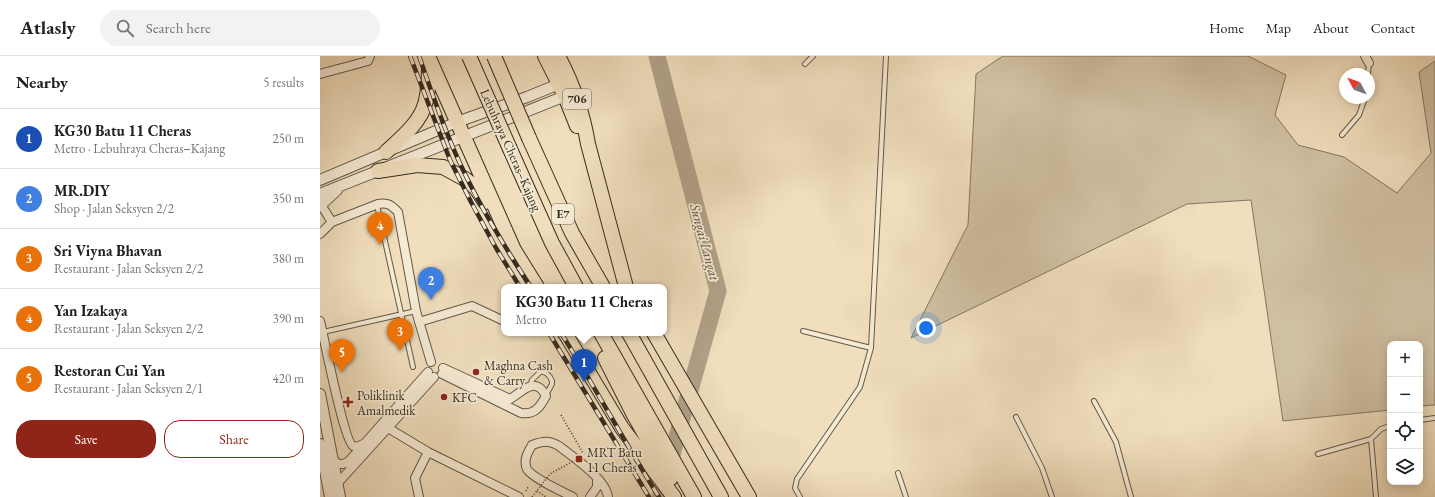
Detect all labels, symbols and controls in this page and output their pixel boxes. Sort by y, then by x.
search box [100,10,380,46]
text: Atlasly [20,15,76,40]
icon: search [114,17,136,39]
text: Search here [146,18,211,37]
text: Home [1209,19,1244,37]
text: Map [1266,19,1291,37]
text: About [1313,19,1349,37]
text: Contact [1371,19,1415,37]
north arrow [1339,68,1375,104]
text: Nearby [16,71,68,93]
text: 5 results [263,74,304,91]
street label: Lebuhraya Cheras–Kajang [476,86,546,214]
road number: 706 [563,89,591,109]
text: KG30 Batu 11 Cheras [54,121,191,140]
text: 1 [26,130,32,147]
text: 250 m [273,130,304,147]
text: Metro · Lebuhraya Cheras–Kajang [54,140,225,157]
text: MR.DIY [54,181,110,200]
text: 2 [26,190,32,207]
text: 350 m [273,190,304,207]
text: Shop · Jalan Seksyen 2/2 [54,200,174,217]
water label: Sungai Langat [686,201,724,283]
road number: E7 [552,204,574,224]
pin: 4 [367,212,393,245]
text: Sri Viyna Bhavan [54,241,162,260]
text: 3 [26,250,32,267]
text: 380 m [273,250,304,267]
text: Restaurant · Jalan Seksyen 2/2 [54,260,203,277]
pin: 2 [418,267,444,300]
popup [501,284,667,336]
text: KG30 Batu 11 Cheras [515,292,653,311]
text: Yan Izakaya [54,301,128,320]
text: 4 [26,310,32,327]
text: 390 m [273,310,304,327]
text: Metro [515,311,547,328]
pin: 3 [387,318,413,351]
your location [916,318,936,338]
text: Restaurant · Jalan Seksyen 2/2 [54,320,203,337]
pin: 5 [329,339,355,372]
map controls [1387,341,1423,485]
button: + [1387,341,1423,377]
pin: 1 [571,349,597,382]
place label: Maghna Cash & Carry [484,357,553,389]
text: Restoran Cui Yan [54,361,165,380]
marker: Maghna Cash & Carry [471,367,481,377]
text: 5 [26,370,32,387]
text: 420 m [273,370,304,387]
button: − [1387,377,1423,413]
text: Restaurant · Jalan Seksyen 2/1 [54,380,203,397]
place label: Poliklinik Amalmedik [356,387,416,419]
place label: KFC [452,389,477,406]
marker: KFC [439,392,449,402]
marker: Poliklinik Amalmedik [342,396,354,408]
button: locate [1387,413,1423,449]
button: Save [16,420,156,458]
button: Share [164,420,304,458]
place label: MRT Batu 11 Cheras [587,444,642,476]
button: layers [1387,449,1423,485]
marker: MRT Batu 11 Cheras [574,454,584,464]

